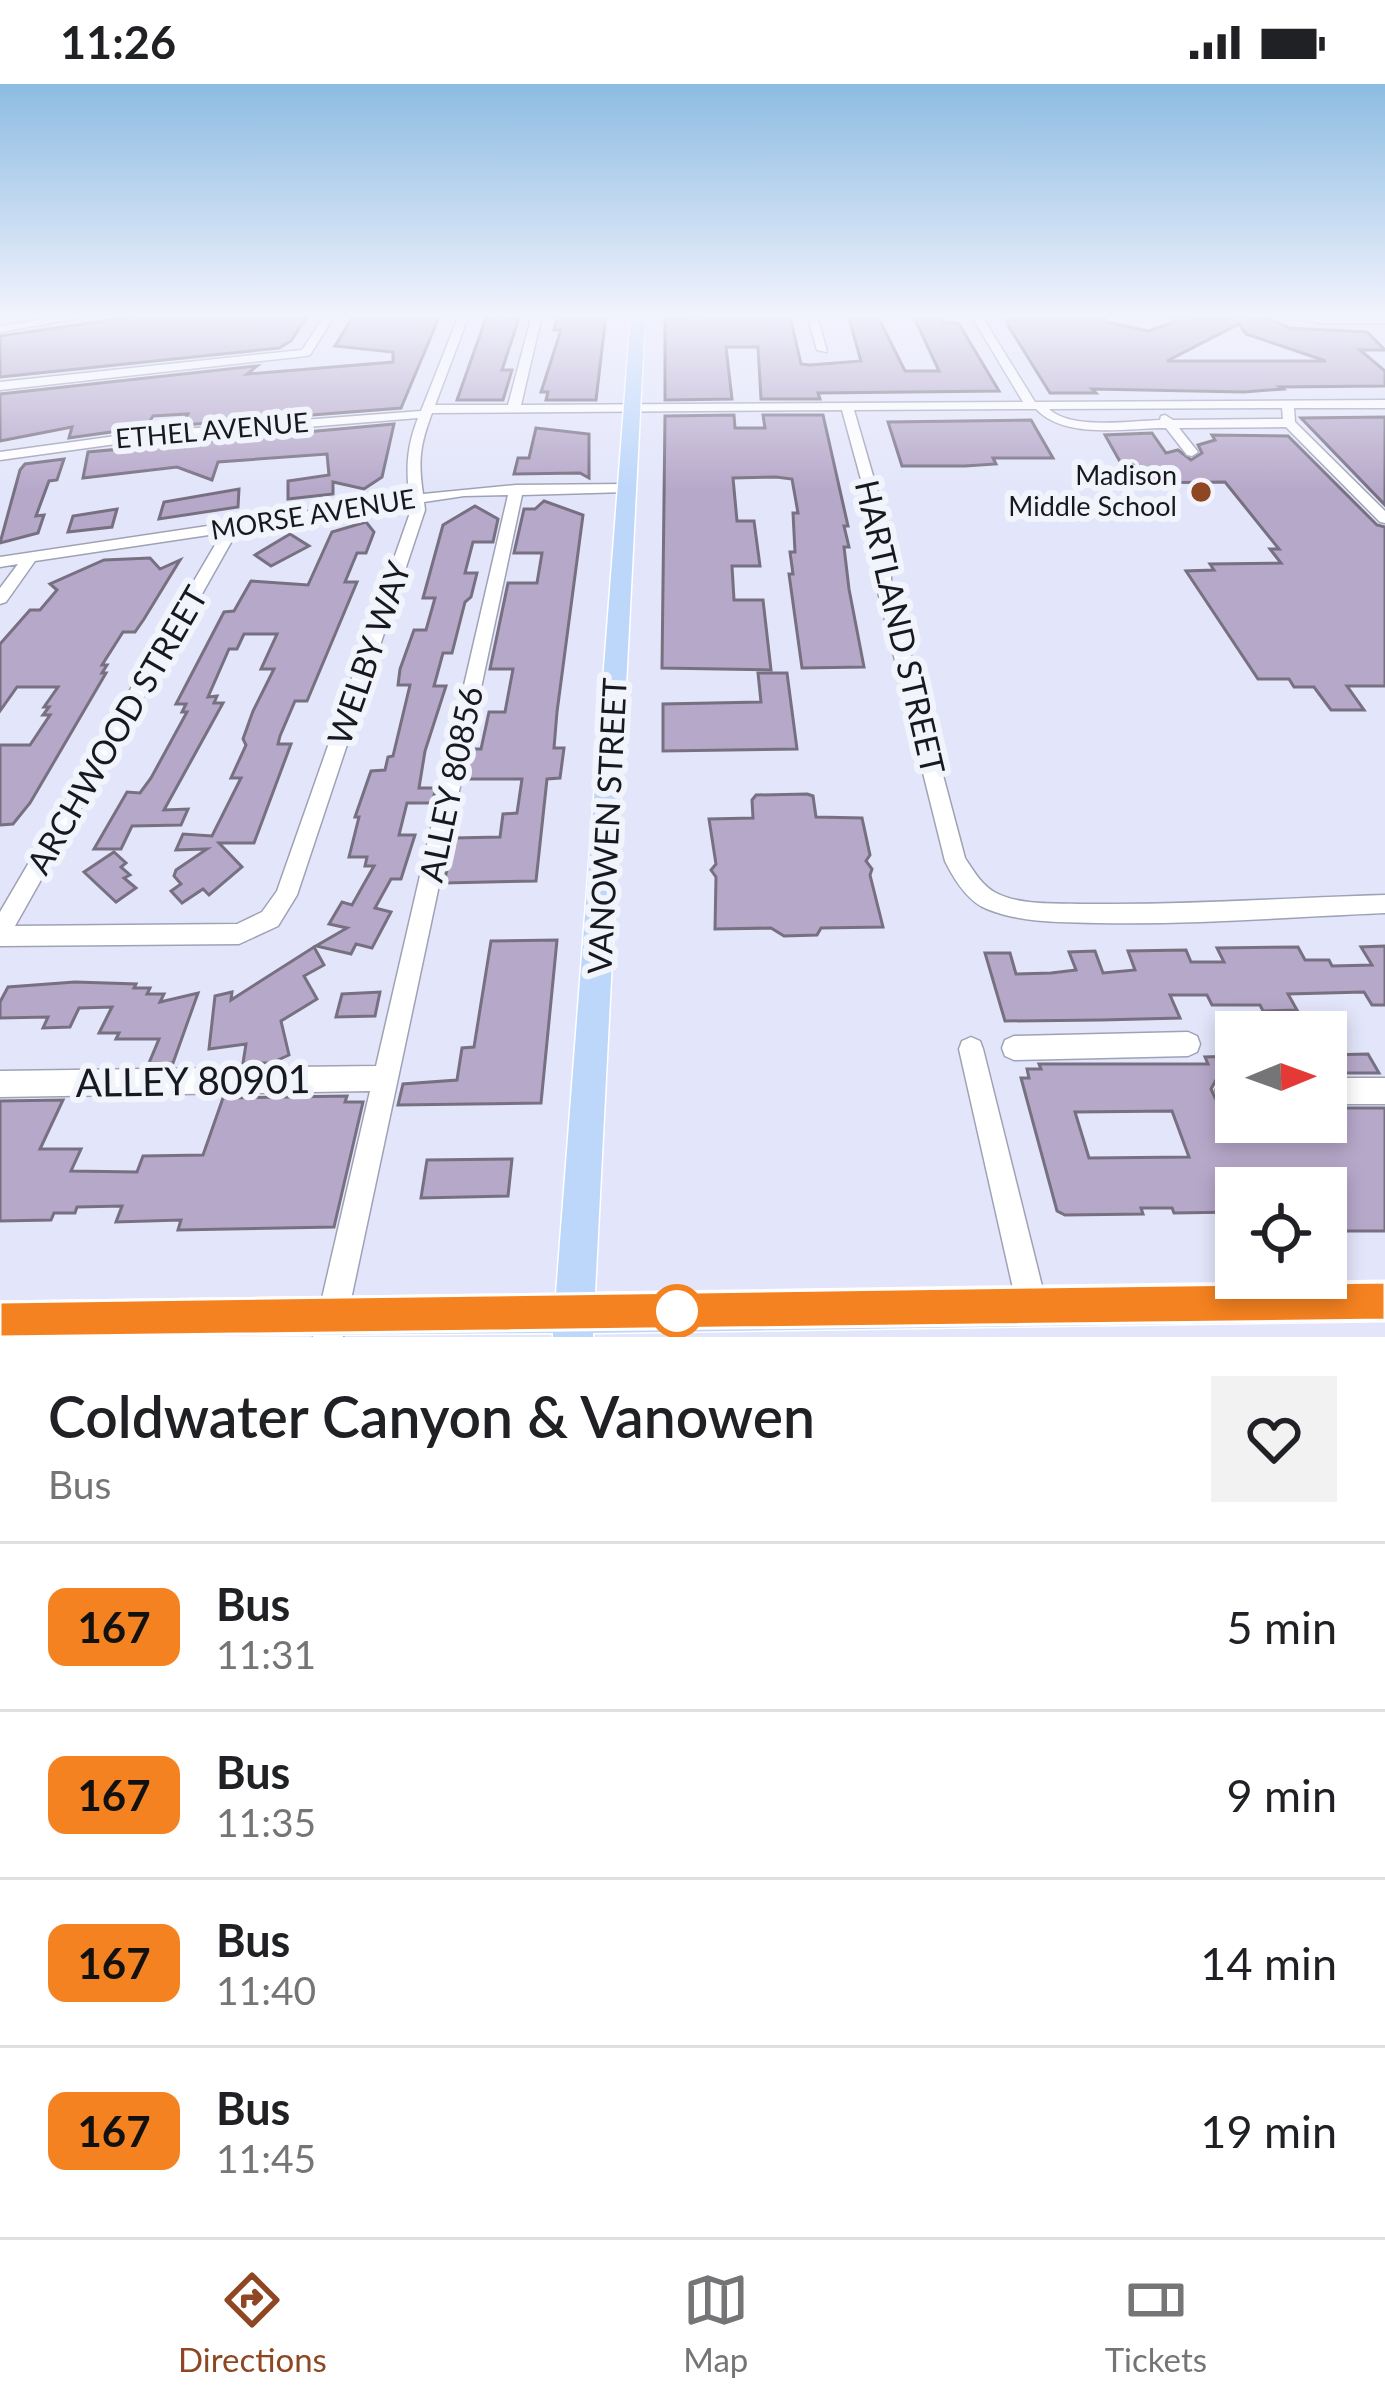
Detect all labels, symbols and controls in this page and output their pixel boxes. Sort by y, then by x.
text: 11:26 [60,15,176,69]
street label: ETHEL AVENUE [114,405,310,454]
place label: Madison Middle School [1008,458,1177,522]
street label: HARTLAND STREET [848,476,954,778]
marker: Madison Middle School [1188,479,1214,505]
street label: MORSE AVENUE [208,481,417,546]
street label: WELBY WAY [318,555,418,750]
street label: ARCHWOOD STREET [17,578,215,881]
street label: VANOWEN STREET [578,676,634,975]
street label: ALLEY 80856 [410,682,490,885]
north arrow [1215,1011,1347,1143]
map controls [1215,1011,1347,1299]
street label: ALLEY 80901 [75,1055,311,1105]
button: locate [1215,1167,1347,1299]
unlabelled marker [652,1286,702,1336]
button: heart [1211,1376,1337,1502]
text: Coldwater Canyon & Vanowen [48,1382,815,1450]
text: Bus [48,1461,111,1507]
text: Bus [216,1577,290,1631]
text: 5 min [1226,1600,1337,1654]
text: 167 [77,1602,151,1652]
text: 11:31 [216,1631,316,1677]
text: Bus [216,1745,290,1799]
text: 9 min [1226,1768,1337,1822]
text: 167 [77,1770,151,1820]
text: 11:35 [216,1799,316,1845]
text: Bus [216,1913,290,1967]
text: 14 min [1200,1936,1337,1990]
text: 167 [77,1938,151,1988]
text: 11:40 [216,1967,316,2013]
text: Bus [216,2081,290,2135]
text: 19 min [1200,2104,1337,2158]
text: 167 [77,2106,151,2156]
text: 11:45 [216,2135,316,2181]
tab: Directions [178,2267,327,2379]
tab: Map [683,2267,749,2379]
tab: Tickets [1105,2267,1207,2379]

